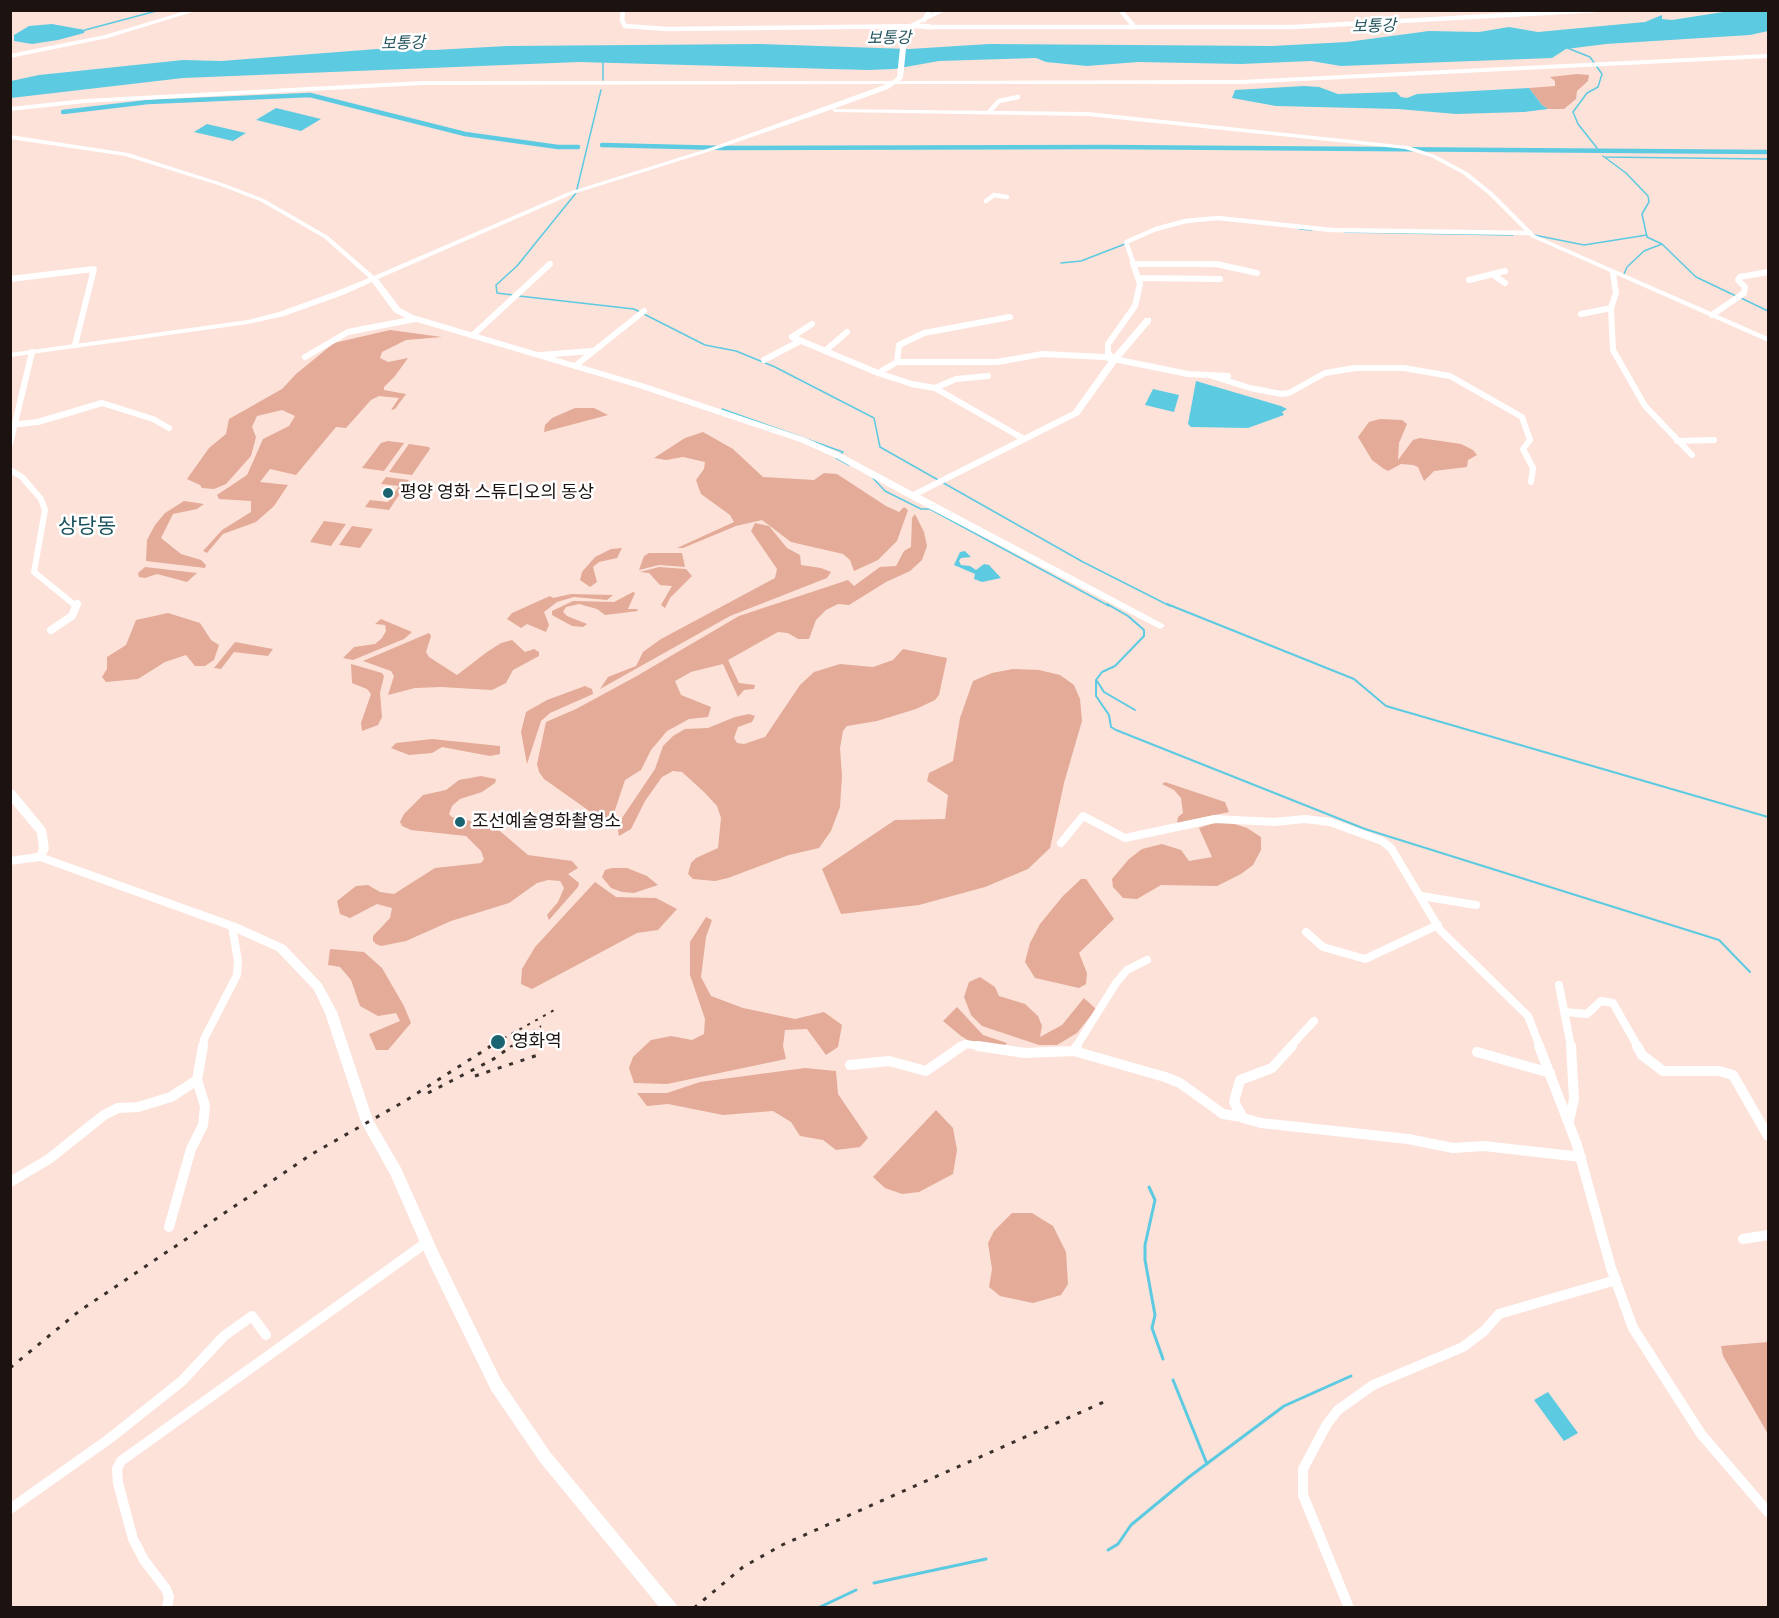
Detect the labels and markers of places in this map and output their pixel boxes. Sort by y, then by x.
place label: 평양 영화 스튜디오의 동상 [400,482,594,504]
marker: 평양 영화 스튜디오의 동상 [381,486,395,500]
place label: 조선예술영화촬영소 [472,811,621,833]
marker: 조선예술영화촬영소 [453,815,467,829]
place label: 영화역 [512,1031,562,1053]
marker: 영화역 [489,1033,507,1051]

